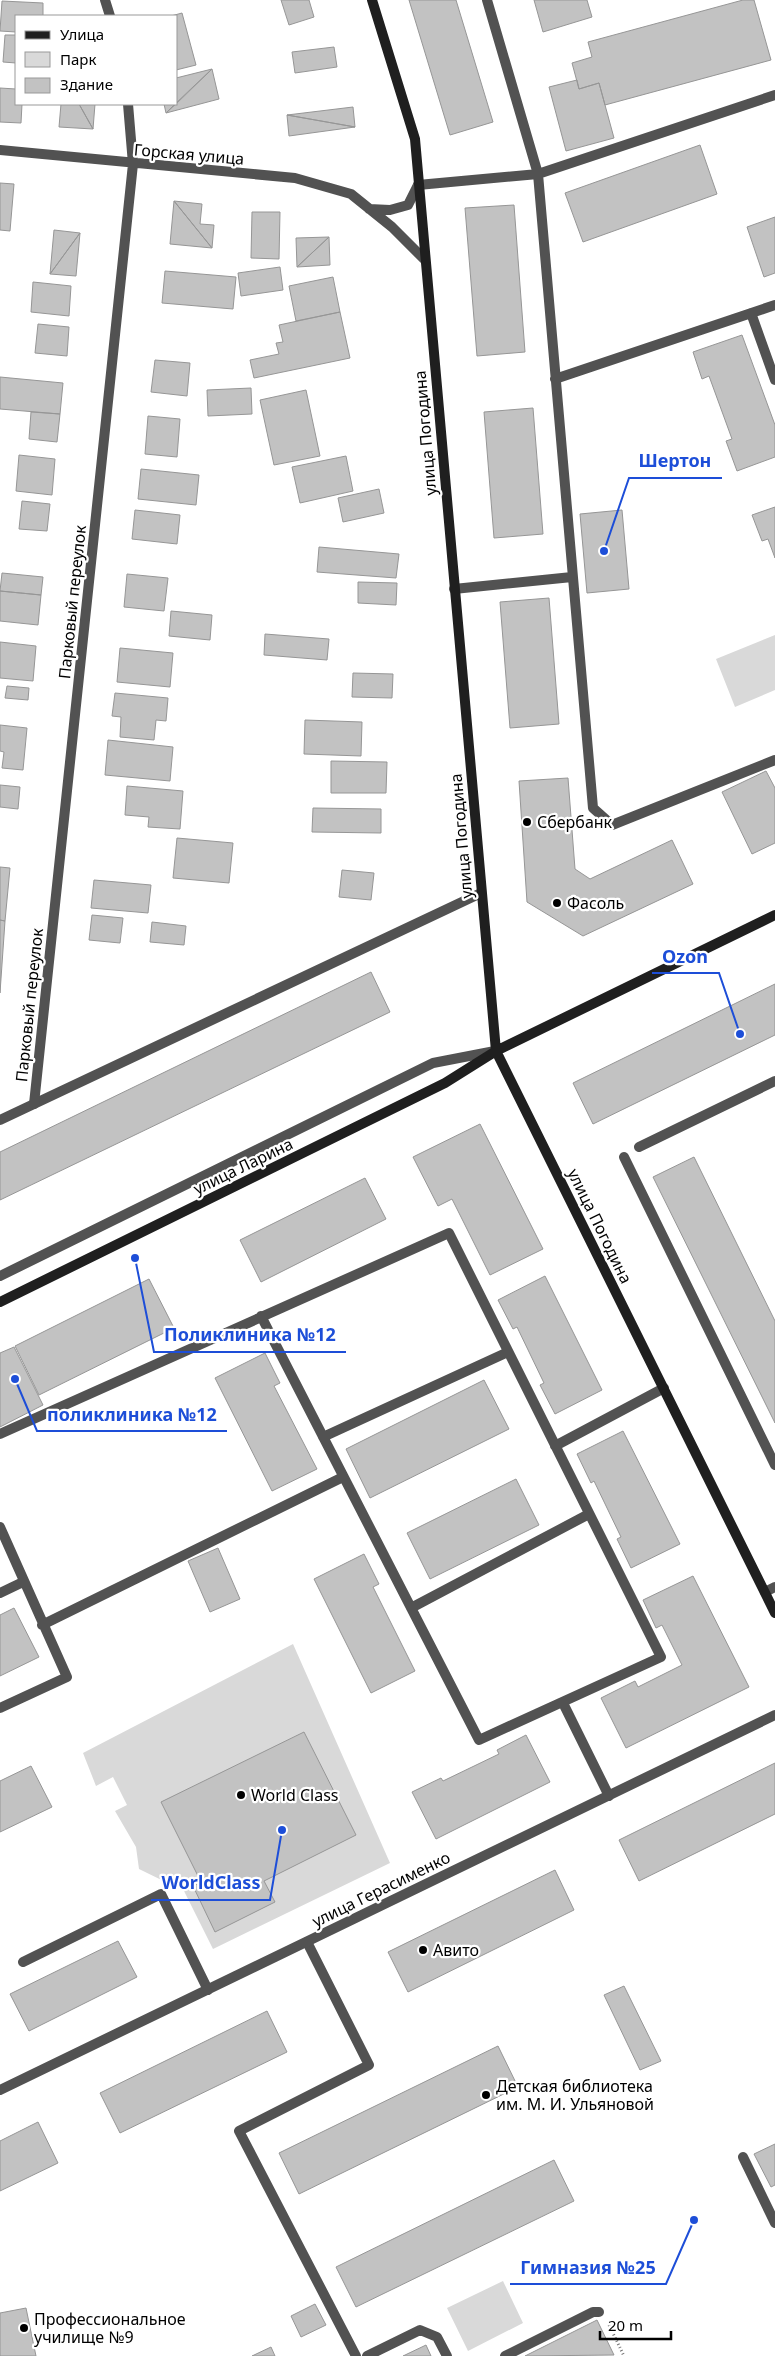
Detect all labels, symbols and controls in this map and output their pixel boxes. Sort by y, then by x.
legend [15,15,178,105]
text: Улица [60,24,104,44]
text: Парк [60,49,96,69]
text: Здание [60,74,113,94]
street label: Горская улица [133,138,245,170]
street label: улица Погодина [409,370,441,496]
callout: Шертон [629,445,722,478]
text: Шертон [639,448,711,472]
street label: Парковый переулок [53,523,91,680]
street label: улица Погодина [445,773,477,899]
place label: Сбербанк [537,811,613,833]
marker: Сбербанк [521,816,533,828]
place label: Фасоль [567,892,624,914]
marker: Фасоль [551,897,563,909]
street label: Парковый переулок [10,926,48,1083]
callout: Ozon [652,940,719,973]
text: Ozon [662,944,708,968]
street label: улица Ларина [190,1132,296,1200]
street label: улица Погодина [563,1165,637,1287]
callout: Поликлиника №12 [154,1319,346,1352]
text: Поликлиника №12 [164,1322,336,1346]
callout: поликлиника №12 [37,1398,227,1431]
text: поликлиника №12 [47,1402,217,1426]
place label: World Class [251,1784,339,1806]
marker: World Class [235,1789,247,1801]
street label: улица Герасименко [308,1846,454,1932]
callout: WorldClass [151,1867,270,1900]
text: WorldClass [162,1870,260,1894]
place label: Авито [433,1939,479,1961]
marker: Авито [417,1944,429,1956]
place label: Детская библиотека им. М. И. Ульяновой [496,2075,654,2115]
marker: Детская библиотека им. М. И. Ульяновой [480,2089,492,2101]
callout: Гимназия №25 [510,2251,666,2284]
text: Гимназия №25 [520,2255,656,2279]
place label: Профессиональное училище №9 [34,2308,186,2348]
scale bar [600,2308,671,2340]
text: 20 m [608,2315,643,2335]
marker: Профессиональное училище №9 [18,2322,30,2334]

